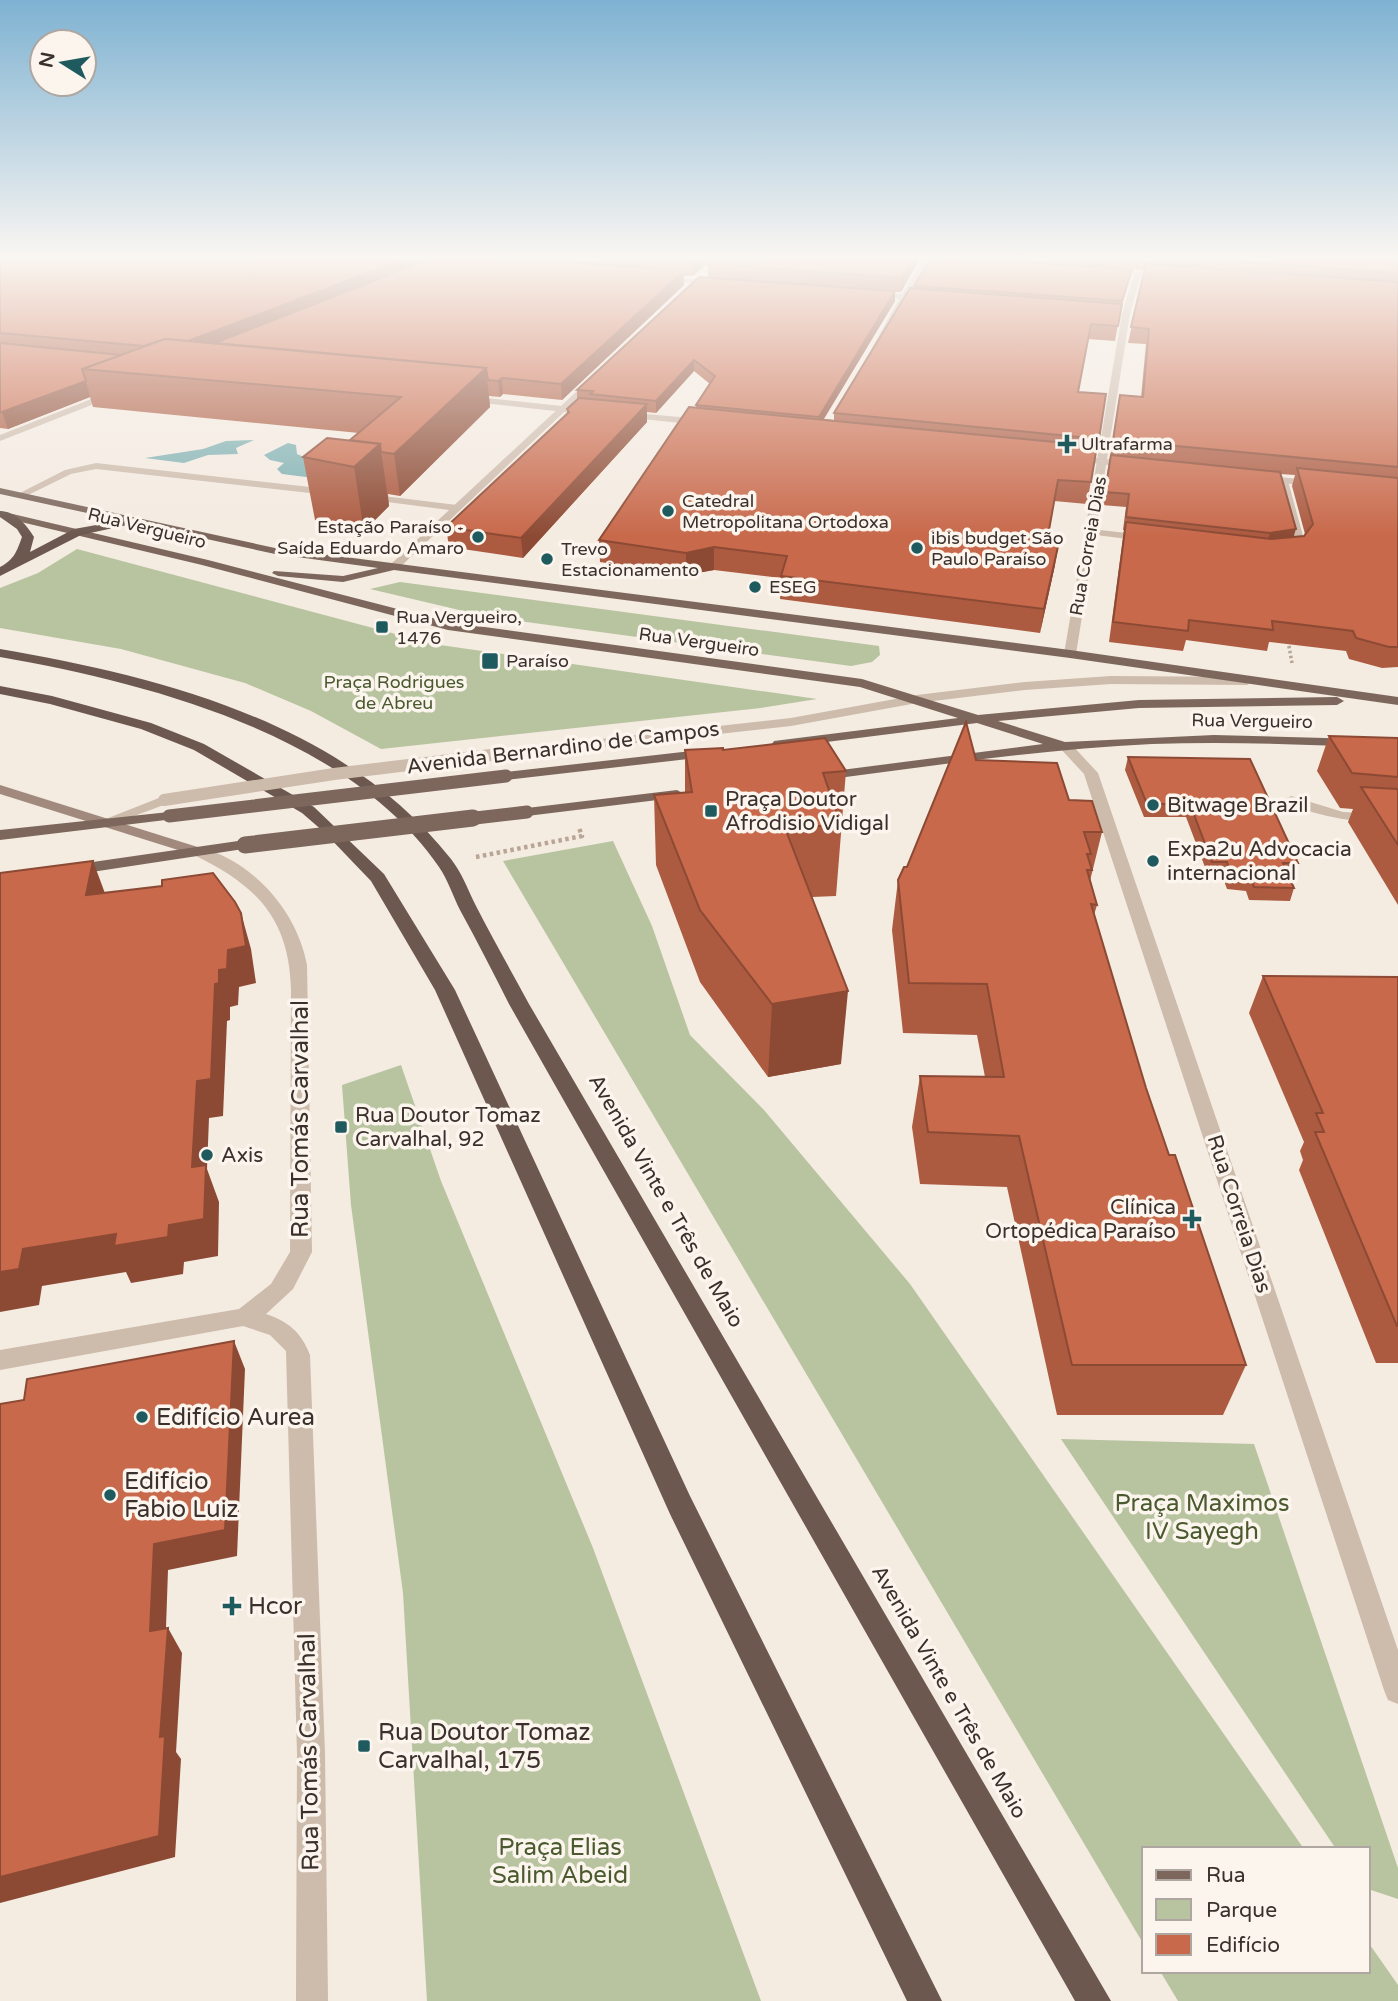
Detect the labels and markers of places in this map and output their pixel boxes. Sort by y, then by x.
place label: Ultrafarma [1081,433,1173,455]
marker: Ultrafarma [1059,436,1075,452]
place label: Catedral Metropolitana Ortodoxa [682,490,889,533]
marker: Catedral Metropolitana Ortodoxa [660,503,676,519]
place label: Estação Paraíso - Saída Eduardo Amaro [277,516,464,559]
place label: ibis budget São Paulo Paraíso [931,527,1064,570]
marker: Estação Paraíso - Saída Eduardo Amaro [470,529,486,545]
place label: Trevo Estacionamento [561,538,699,581]
marker: ibis budget São Paulo Paraíso [909,540,925,556]
marker: Trevo Estacionamento [539,551,555,567]
place label: ESEG [769,576,817,598]
marker: ESEG [747,579,763,595]
place label: Rua Vergueiro, 1476 [396,606,522,649]
marker: Rua Vergueiro, 1476 [374,619,390,635]
place label: Paraíso [506,650,569,672]
marker: Paraíso [480,651,500,671]
place label: Praça Doutor Afrodisio Vidigal [725,787,889,836]
place label: Bitwage Brazil [1167,793,1309,818]
marker: Bitwage Brazil [1145,797,1161,813]
marker: Praça Doutor Afrodisio Vidigal [703,803,719,819]
place label: Expa2u Advocacia internacional [1167,837,1352,886]
marker: Expa2u Advocacia internacional [1145,853,1161,869]
place label: Rua Doutor Tomaz Carvalhal, 92 [355,1103,541,1152]
marker: Rua Doutor Tomaz Carvalhal, 92 [333,1119,349,1135]
place label: Axis [221,1143,263,1168]
marker: Axis [199,1147,215,1163]
place label: Clínica Ortopédica Paraíso [985,1195,1176,1244]
marker: Clínica Ortopédica Paraíso [1182,1209,1202,1229]
place label: Edifício Aurea [156,1403,315,1432]
marker: Edifício Aurea [134,1409,150,1425]
place label: Edifício Fabio Luiz [124,1467,239,1524]
marker: Edifício Fabio Luiz [102,1487,118,1503]
place label: Hcor [248,1592,303,1621]
marker: Hcor [222,1596,242,1616]
place label: Rua Doutor Tomaz Carvalhal, 175 [378,1718,590,1775]
marker: Rua Doutor Tomaz Carvalhal, 175 [356,1738,372,1754]

